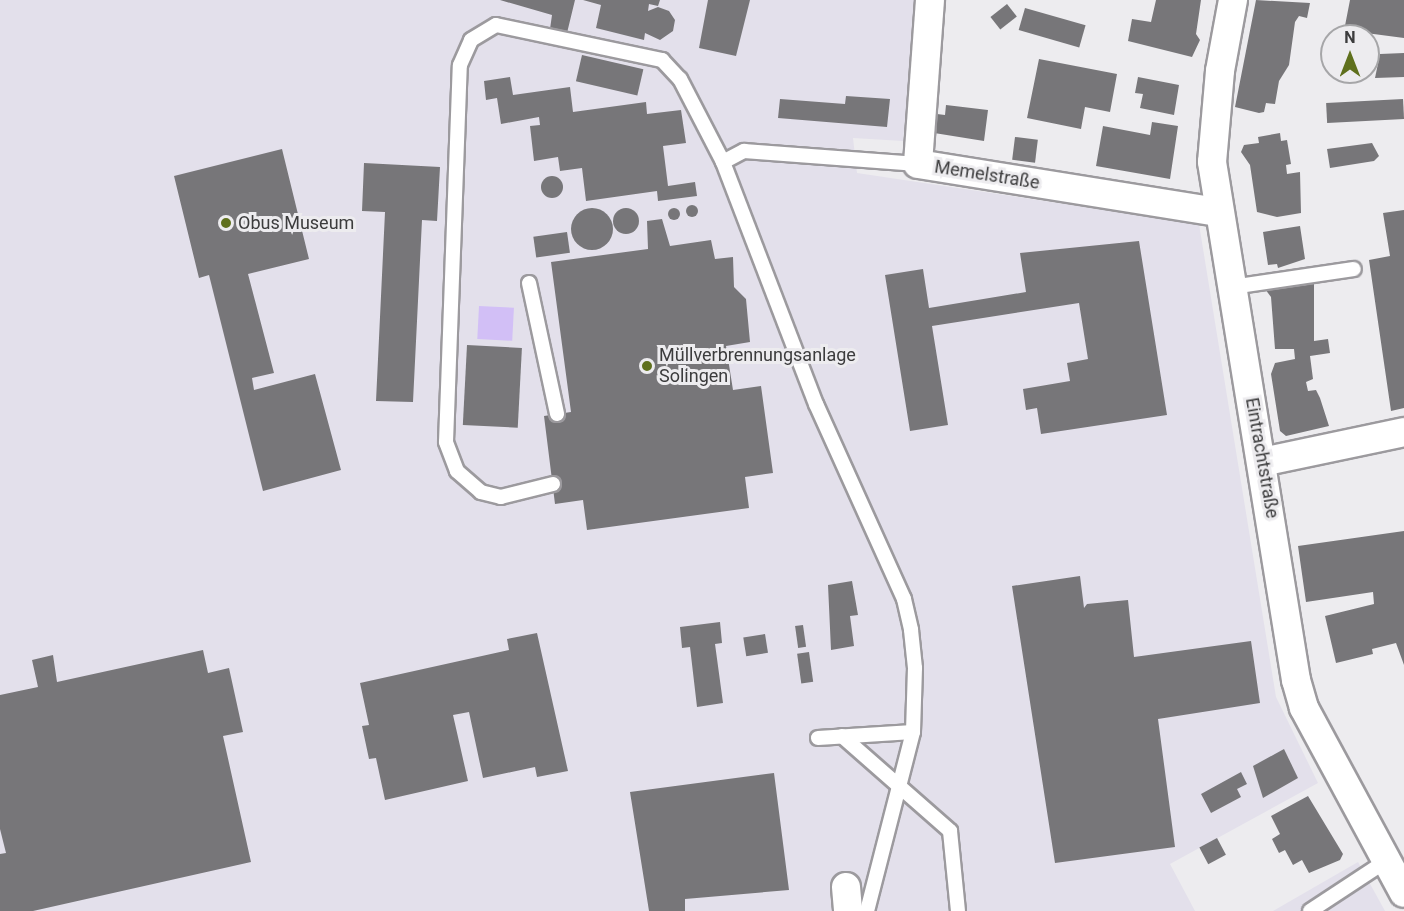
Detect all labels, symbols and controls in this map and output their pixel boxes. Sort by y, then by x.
north arrow [1320,24,1380,84]
text: N [1344,28,1356,47]
street label: Memelstraße [933,156,1041,194]
place label: Obus Museum [238,212,354,234]
marker: Obus Museum [219,216,233,230]
place label: Müllverbrennungsanlage Solingen [659,345,856,388]
marker: Müllverbrennungsanlage Solingen [640,359,654,373]
street label: Eintrachtstraße [1241,396,1283,520]

